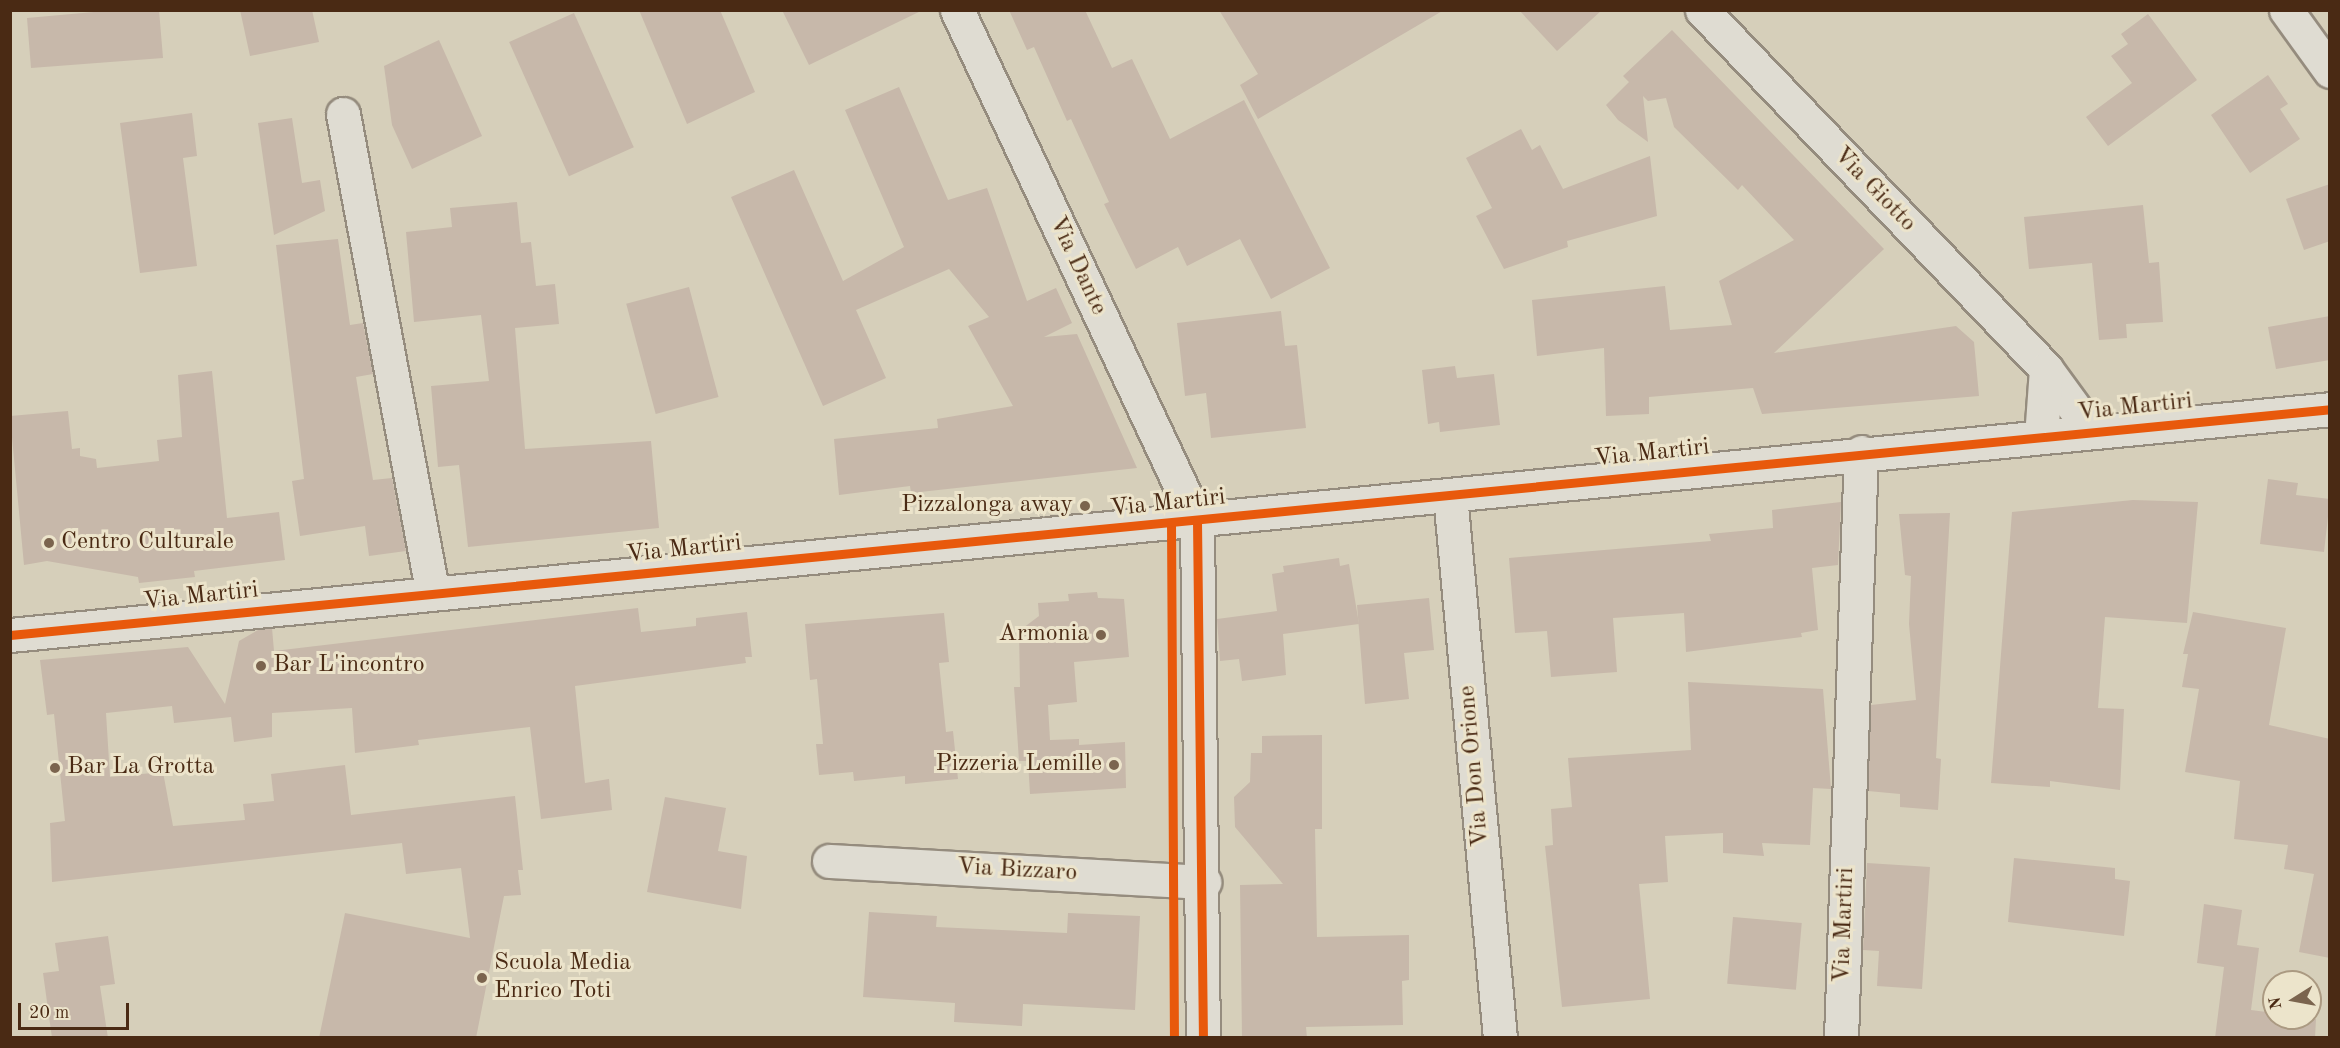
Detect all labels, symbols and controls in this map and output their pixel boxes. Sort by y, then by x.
street label: Via Giotto [1827,142,1921,238]
street label: Via Dante [1042,212,1112,320]
street label: Via Martiri [2076,388,2194,428]
street label: Via Martiri [1593,434,1711,474]
street label: Via Martiri [1109,484,1227,524]
place label: Pizzalonga away [901,492,1073,520]
marker: Pizzalonga away [1078,499,1092,513]
place label: Centro Culturale [61,529,234,557]
street label: Via Martiri [625,530,743,570]
marker: Centro Culturale [42,536,56,550]
street label: Via Martiri [142,577,260,617]
place label: Armonia [999,621,1089,649]
marker: Armonia [1094,628,1108,642]
place label: Bar L'incontro [273,652,425,680]
marker: Bar L'incontro [254,659,268,673]
street label: Via Don Orione [1454,684,1496,848]
place label: Pizzeria Lemille [935,751,1102,779]
place label: Bar La Grotta [67,754,214,782]
marker: Pizzeria Lemille [1107,758,1121,772]
marker: Bar La Grotta [48,761,62,775]
street label: Via Bizzaro [956,853,1078,889]
street label: Via Martiri [1829,867,1861,983]
place label: Scuola Media Enrico Toti [494,950,631,1006]
north arrow [2262,970,2322,1030]
marker: Scuola Media Enrico Toti [475,971,489,985]
scale bar [21,991,132,1029]
text: N [2267,996,2285,1011]
text: 20 m [29,1004,69,1022]

